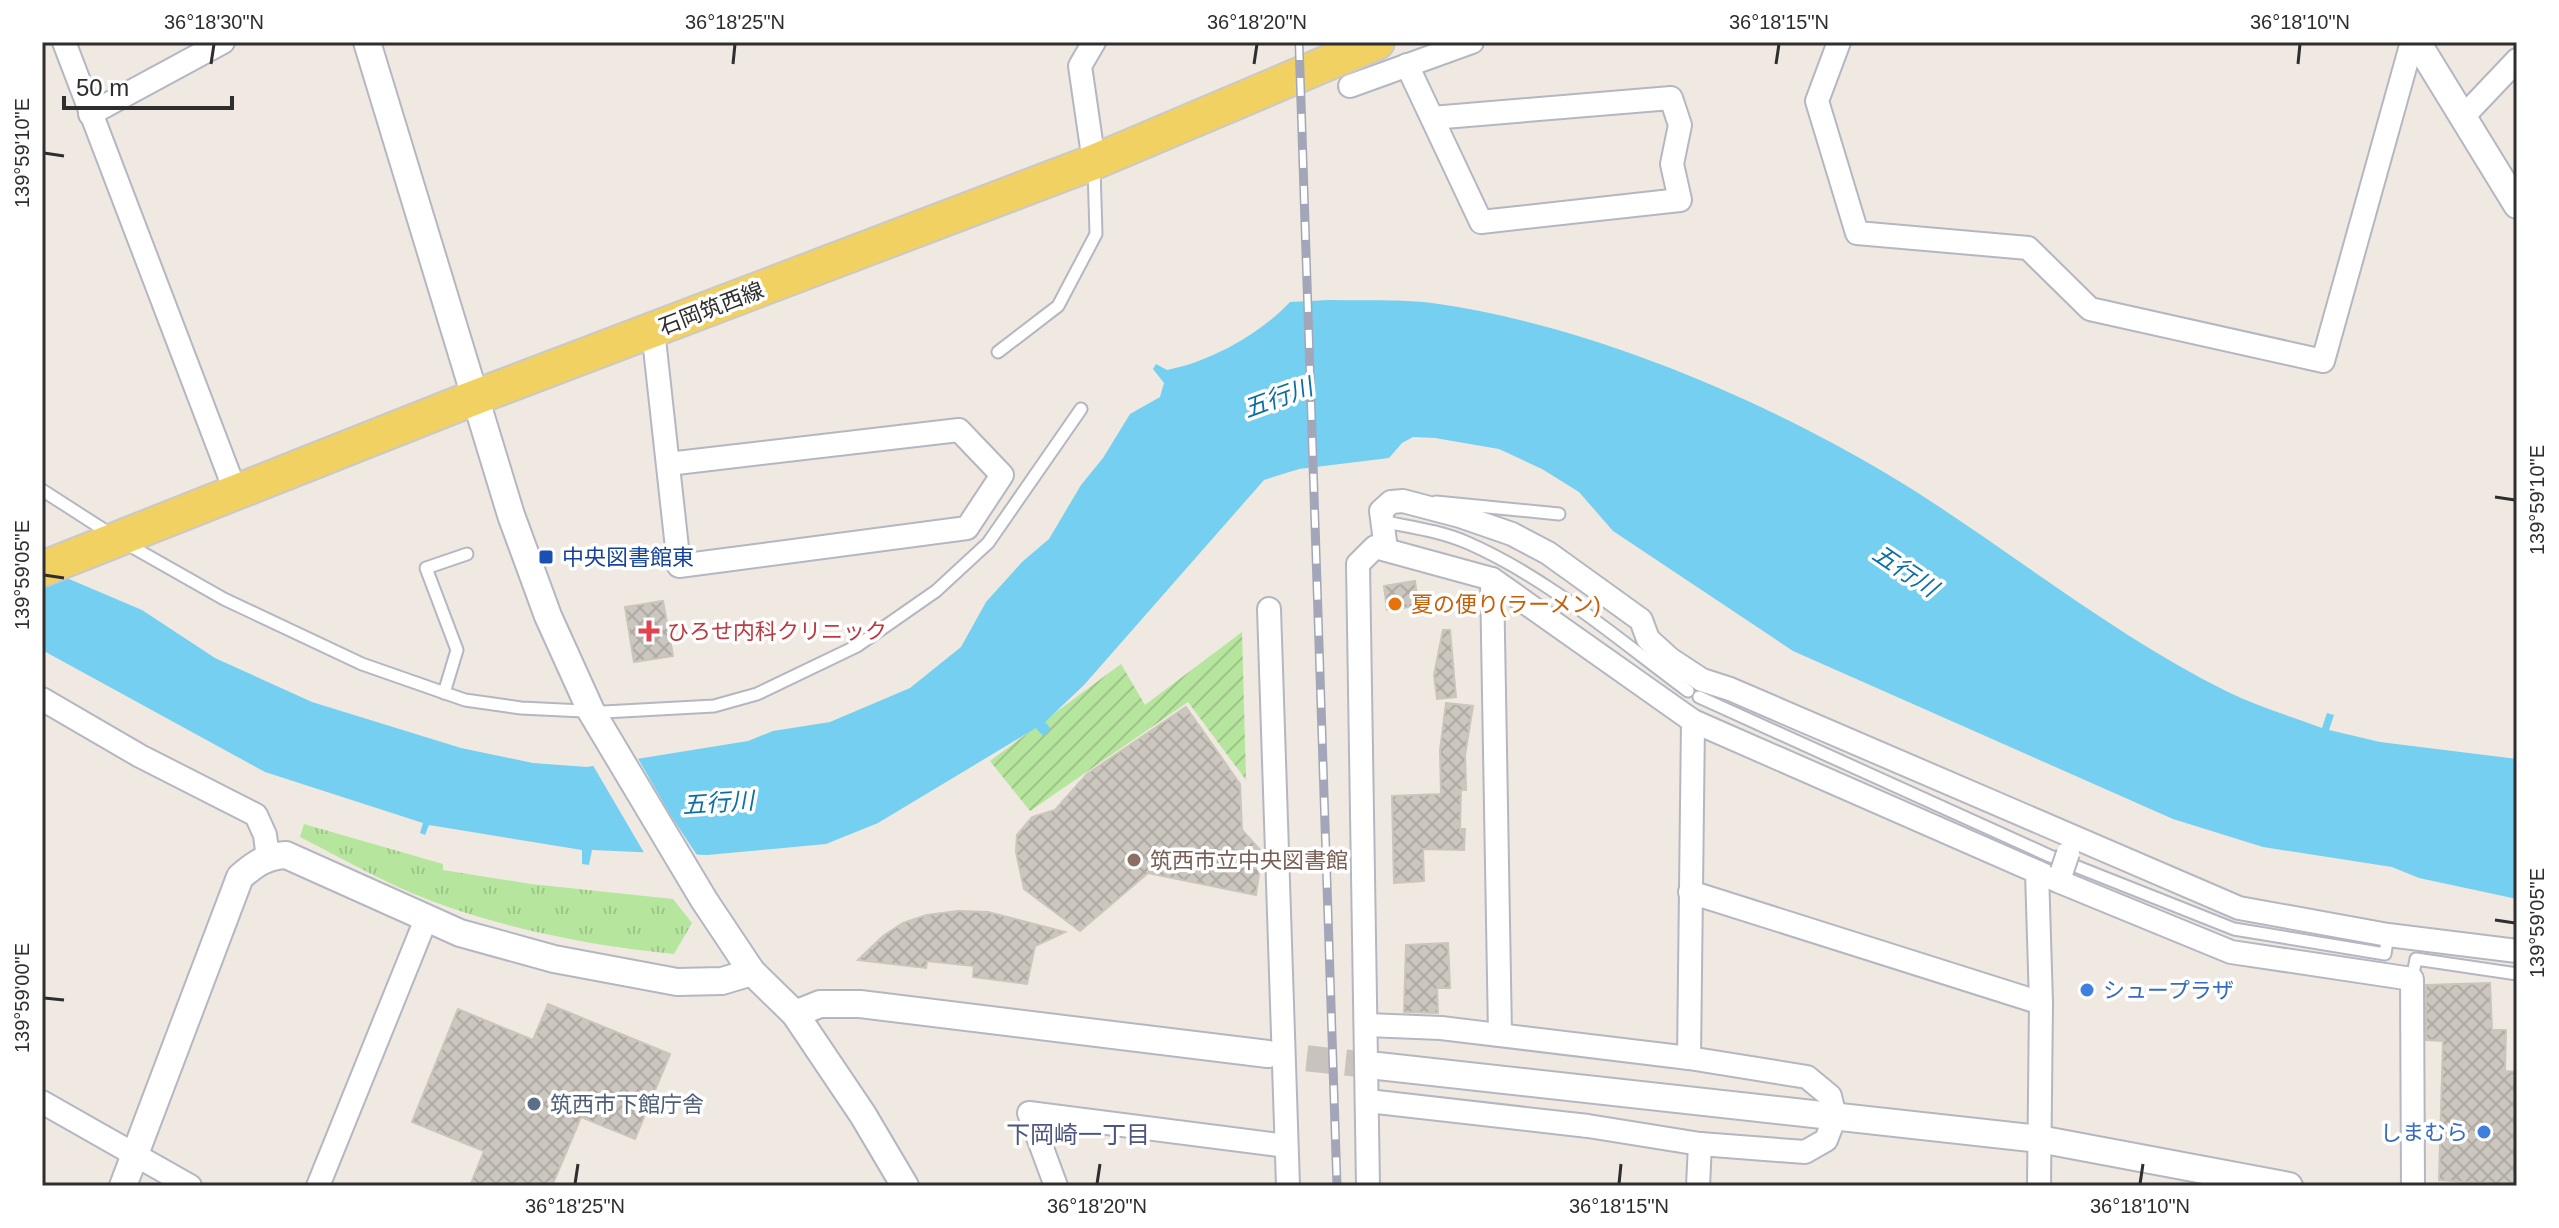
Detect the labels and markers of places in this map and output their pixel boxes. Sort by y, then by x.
place label: 中央図書館東 [562,545,694,570]
marker: 中央図書館東 [537,548,555,566]
place label: 夏の便り(ラーメン) [1411,592,1601,617]
marker: 夏の便り(ラーメン) [1386,595,1404,613]
place label: ひろせ内科クリニック [667,619,887,644]
marker: ひろせ内科クリニック [638,620,660,642]
place label: 筑西市立中央図書館 [1150,848,1348,873]
marker: 筑西市立中央図書館 [1125,851,1143,869]
place label: シュープラザ [2103,978,2234,1003]
marker: シュープラザ [2078,981,2096,999]
place label: 筑西市下館庁舎 [550,1092,704,1117]
marker: 筑西市下館庁舎 [525,1095,543,1113]
place label: しまむら [2380,1120,2468,1145]
marker: しまむら [2475,1123,2493,1141]

